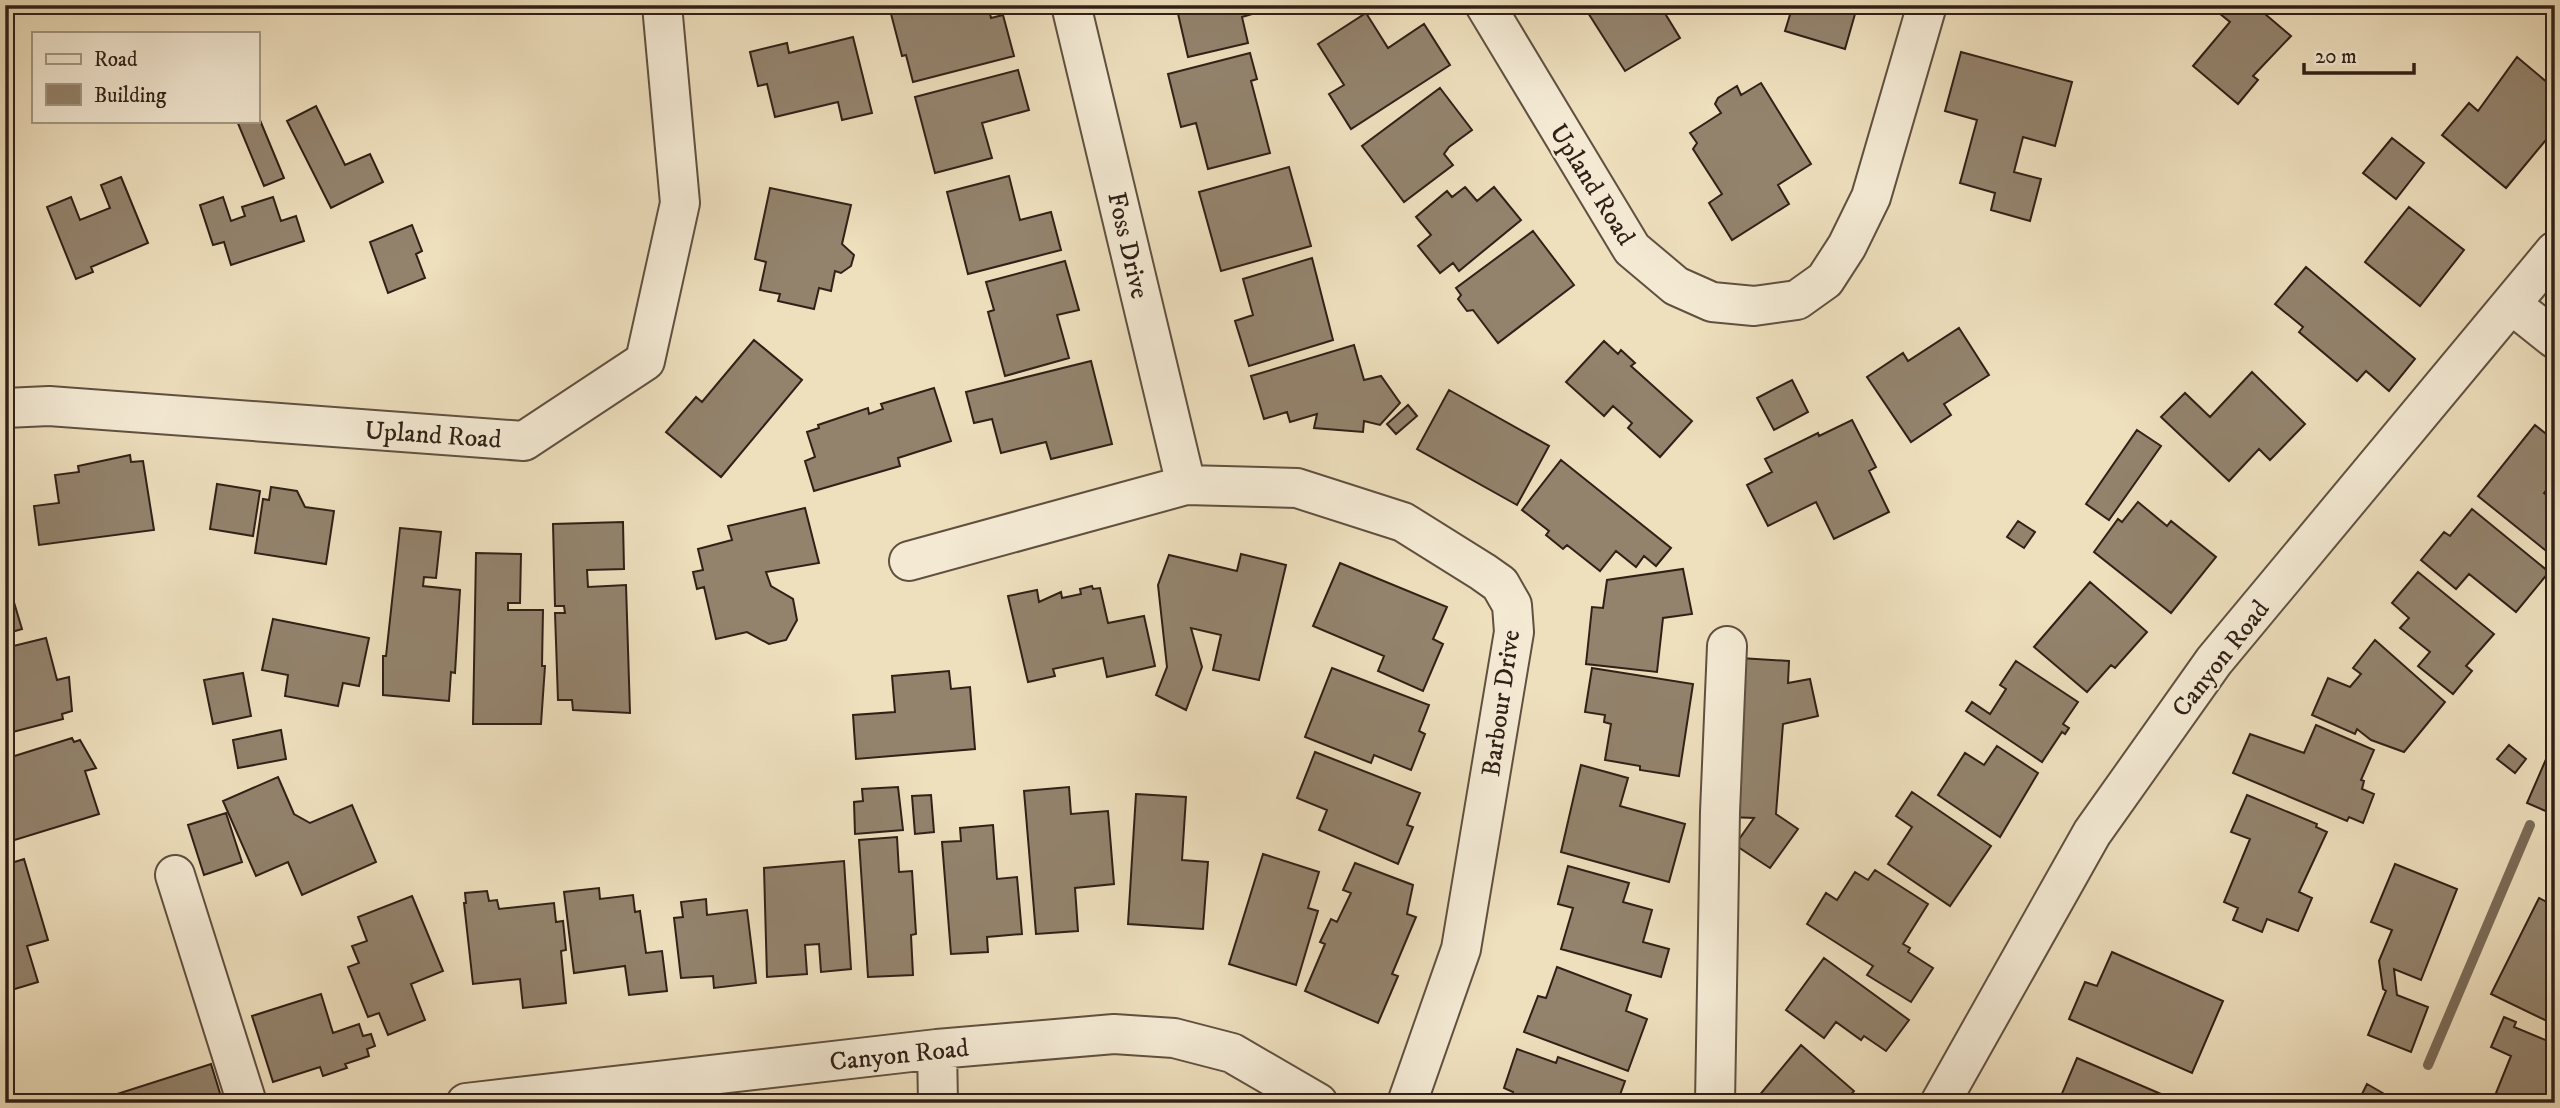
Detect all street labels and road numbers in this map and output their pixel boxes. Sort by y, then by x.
street label: Upland Road [1541,118,1642,252]
street label: Foss Drive [1099,189,1156,302]
street label: Upland Road [363,414,503,457]
street label: Canyon Road [2165,594,2277,724]
street label: Barbour Drive [1475,628,1528,779]
street label: Canyon Road [828,1032,970,1079]

